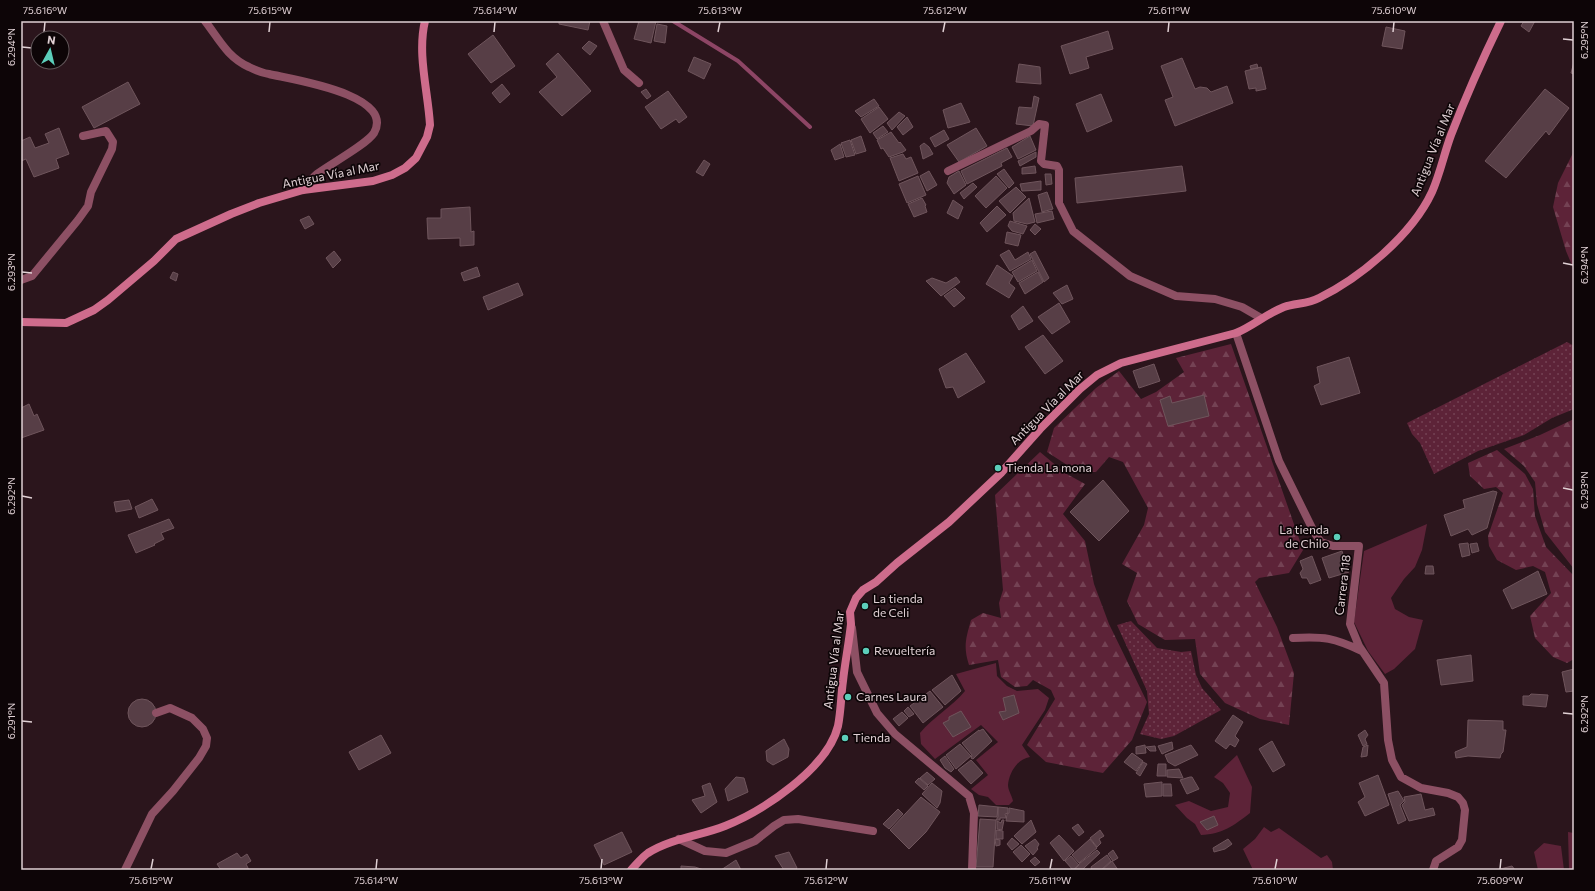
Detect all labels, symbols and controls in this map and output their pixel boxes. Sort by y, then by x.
text: 75.616°W [23,4,67,16]
text: 75.615°W [248,4,292,16]
text: 75.614°W [473,4,517,16]
text: 75.613°W [698,4,742,16]
text: 75.612°W [923,4,967,16]
text: 75.611°W [1148,4,1190,16]
text: 75.610°W [1372,4,1416,16]
text: 6.295°N [1578,21,1590,59]
text: 6.294°N [5,28,17,66]
north arrow [30,30,70,70]
text: N [46,33,56,47]
street label: Antigua Vía al Mar [1407,101,1457,198]
street label: Antigua Vía al Mar [281,158,381,190]
text: 6.294°N [1578,246,1590,284]
text: 6.293°N [5,253,17,291]
street label: Antigua Vía al Mar [1006,367,1086,447]
place label: Tienda La mona [1006,460,1092,474]
marker: Tienda La mona [993,463,1003,473]
text: 6.293°N [1578,471,1590,509]
text: 6.292°N [5,477,17,515]
place label: La tienda de Chilo [1279,522,1329,550]
marker: La tienda de Chilo [1332,532,1342,542]
street label: Carrera 118 [1331,554,1353,616]
place label: La tienda de Celi [873,591,923,619]
marker: La tienda de Celi [860,601,870,611]
street label: Antigua Vía al Mar [820,610,846,710]
place label: Revueltería [874,643,935,657]
marker: Revueltería [861,646,871,656]
place label: Carnes Laura [856,689,927,703]
marker: Carnes Laura [843,692,853,702]
text: 6.292°N [1578,695,1590,733]
text: 6.291°N [5,703,17,739]
place label: Tienda [853,730,890,744]
marker: Tienda [840,733,850,743]
text: 75.615°W [129,874,173,886]
text: 75.614°W [354,874,398,886]
text: 75.613°W [579,874,623,886]
text: 75.612°W [804,874,848,886]
text: 75.611°W [1029,874,1071,886]
text: 75.610°W [1253,874,1297,886]
text: 75.609°W [1477,874,1523,886]

